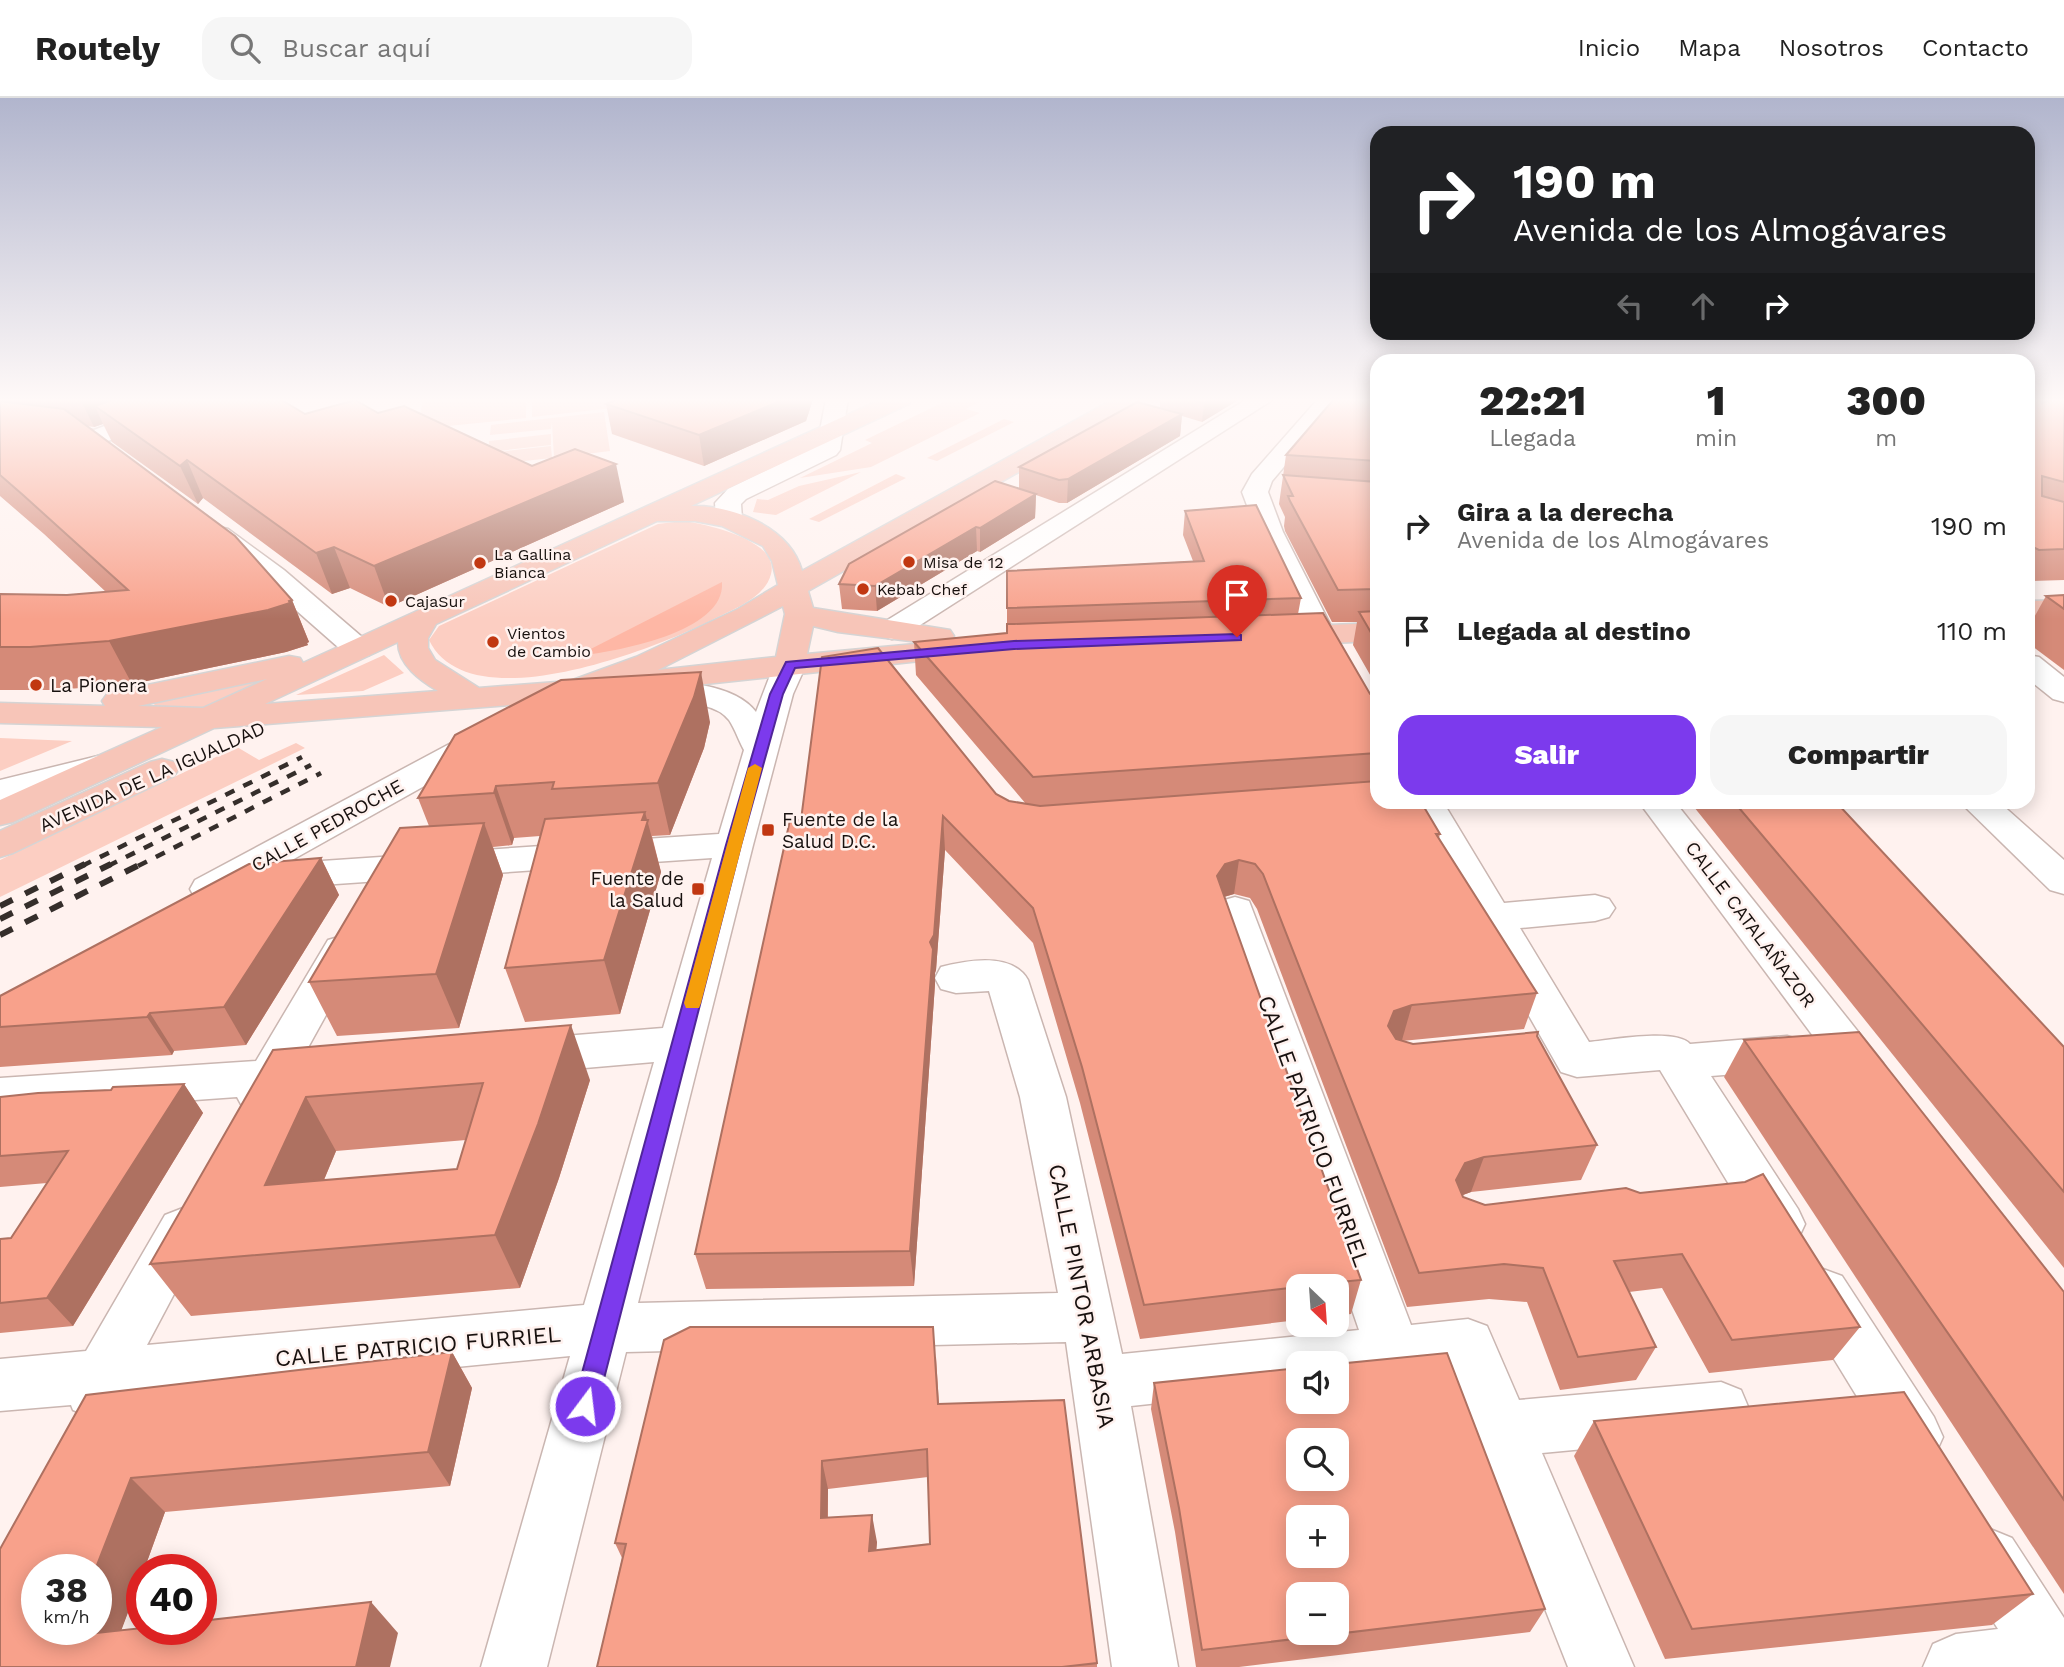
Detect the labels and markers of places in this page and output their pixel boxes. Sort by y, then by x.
place label: La Gallina Bianca [494,545,571,582]
place label: Misa de 12 [923,553,1003,572]
marker: Misa de 12 [901,554,917,570]
marker: La Gallina Bianca [472,555,488,571]
pin [1207,565,1267,637]
place label: Kebab Chef [877,580,968,599]
marker: Kebab Chef [855,581,871,597]
place label: CajaSur [405,592,465,611]
marker: CajaSur [383,593,399,609]
place label: Vientos de Cambio [507,624,591,661]
marker: Vientos de Cambio [485,634,501,650]
place label: La Pionera [50,674,147,697]
marker: La Pionera [28,677,44,693]
place label: Fuente de la Salud D.C. [782,808,899,853]
marker: Fuente de la Salud D.C. [760,822,776,838]
place label: Fuente de la Salud [591,867,684,912]
marker: Fuente de la Salud [690,881,706,897]

